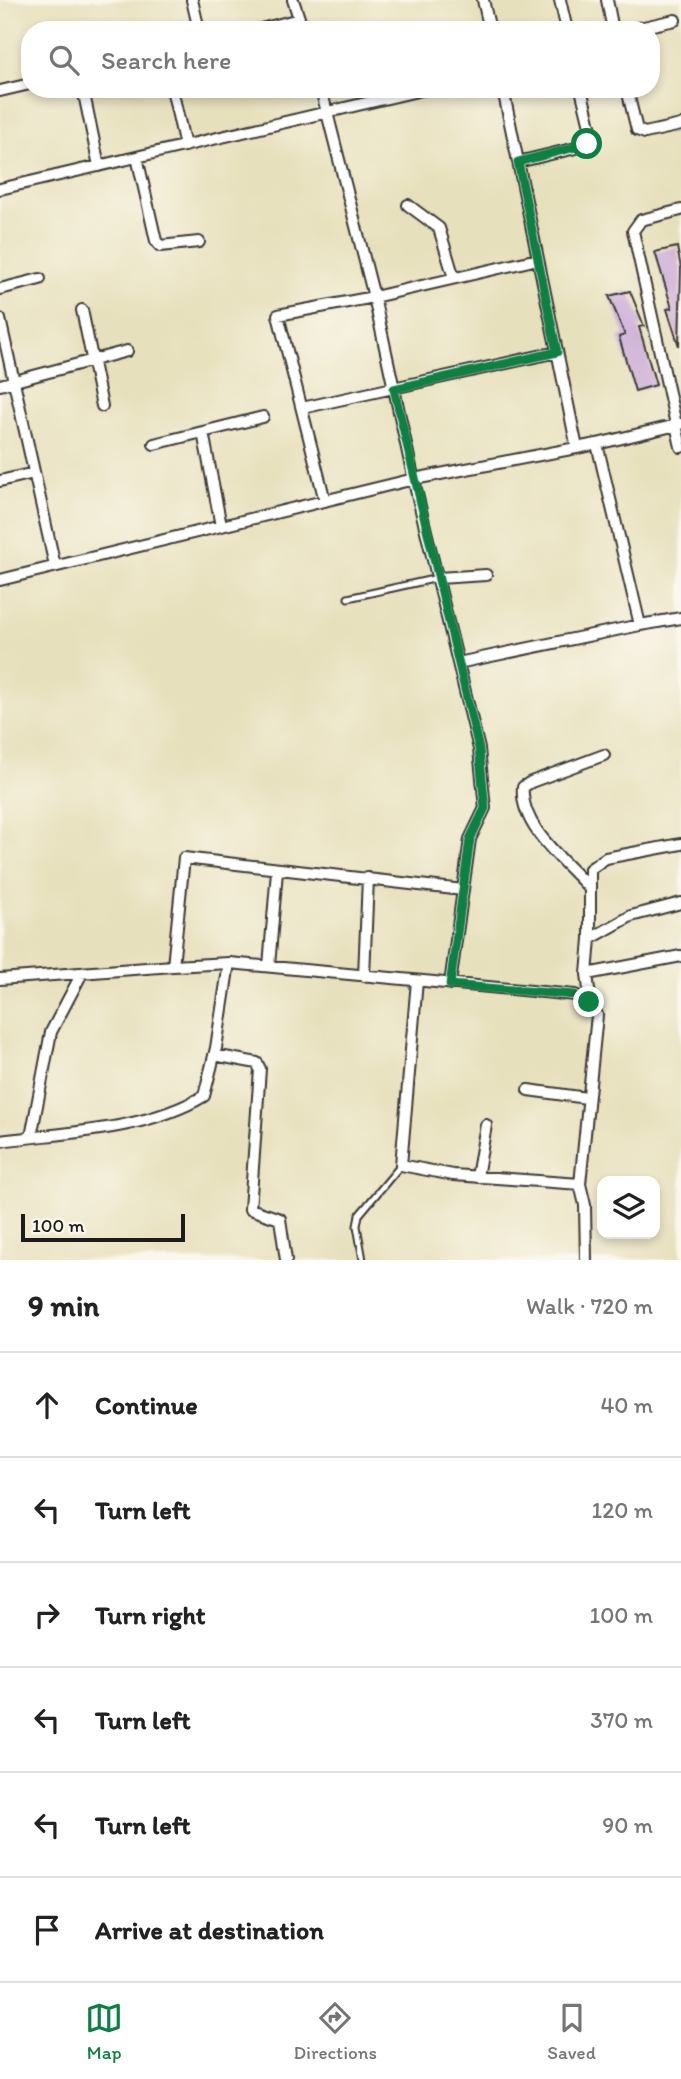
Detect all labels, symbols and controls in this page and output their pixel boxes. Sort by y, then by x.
search box [21,21,660,98]
icon: search [45,41,83,79]
text: Search here [101,44,231,76]
route start [571,128,602,159]
route end [573,986,604,1017]
map controls [597,1176,660,1239]
button: layers [597,1176,660,1239]
scale bar [21,1211,186,1243]
text: 100 m [32,1214,84,1237]
text: 9 min [28,1287,99,1324]
text: Walk · 720 m [526,1292,653,1320]
icon: ahead [28,1386,66,1424]
text: Continue [95,1389,198,1421]
text: 40 m [600,1391,653,1419]
icon: left [28,1491,66,1529]
text: Turn left [95,1494,191,1526]
text: 120 m [592,1496,653,1524]
icon: right [28,1596,66,1634]
text: Turn right [95,1599,206,1631]
text: 100 m [589,1601,653,1629]
icon: left [28,1701,66,1739]
text: Turn left [95,1704,191,1736]
text: 370 m [590,1706,653,1734]
icon: left [28,1806,66,1844]
text: Turn left [95,1809,191,1841]
text: 90 m [602,1811,653,1839]
icon: arrive [28,1911,66,1949]
text: Arrive at destination [95,1914,324,1946]
tab: Map [85,1999,123,2064]
tab: Directions [293,1999,377,2064]
tab: Saved [547,1999,596,2064]

